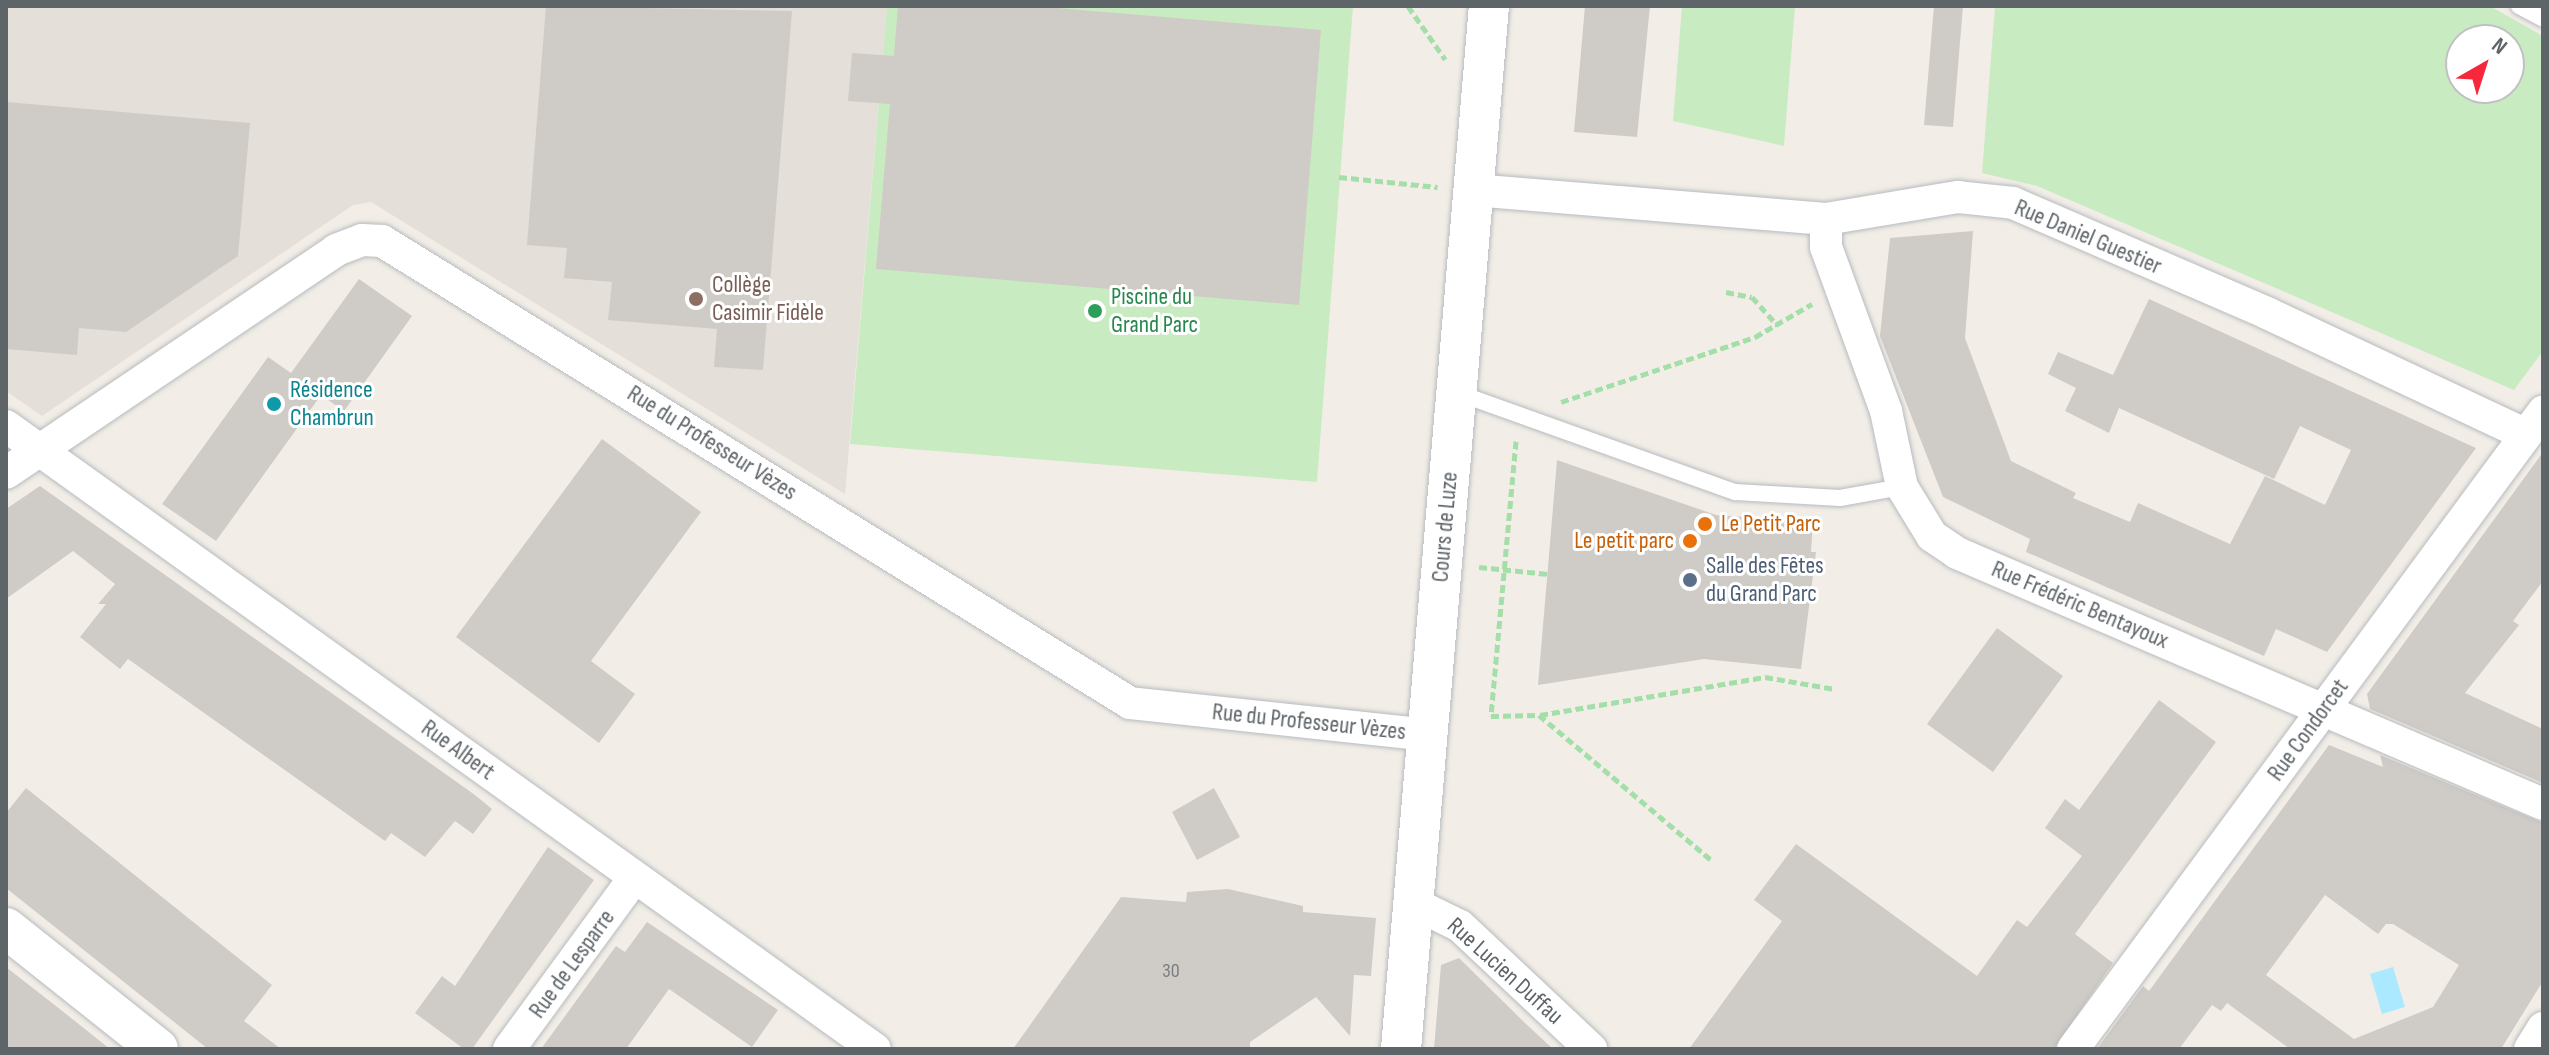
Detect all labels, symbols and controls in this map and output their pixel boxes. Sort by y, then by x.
north arrow [2445,24,2525,104]
text: N [2486,32,2512,61]
street label: Rue Daniel Guestier [2010,193,2166,281]
place label: Collège Casimir Fidèle [712,271,824,327]
place label: Piscine du Grand Parc [1111,283,1198,339]
marker: Collège Casimir Fidèle [687,290,705,308]
marker: Piscine du Grand Parc [1086,302,1104,320]
place label: Résidence Chambrun [290,376,374,432]
street label: Rue du Professeur Vèzes [622,379,802,507]
marker: Résidence Chambrun [265,395,283,413]
street label: Cours de Luze [1426,471,1464,583]
place label: Le Petit Parc [1721,510,1821,538]
marker: Le Petit Parc [1696,515,1714,533]
place label: Le petit parc [1574,527,1674,555]
marker: Le petit parc [1681,532,1699,550]
place label: Salle des Fêtes du Grand Parc [1706,552,1824,608]
street label: Rue Frédéric Bentayoux [1987,555,2173,655]
marker: Salle des Fêtes du Grand Parc [1681,571,1699,589]
street label: Rue Condorcet [2261,673,2355,787]
street label: Rue du Professeur Vèzes [1211,698,1407,746]
street label: Rue Albert [416,714,500,786]
street label: Rue de Lesparre [523,904,621,1024]
street label: Rue Lucien Duffau [1441,911,1569,1031]
house number: 30 [1162,959,1180,983]

